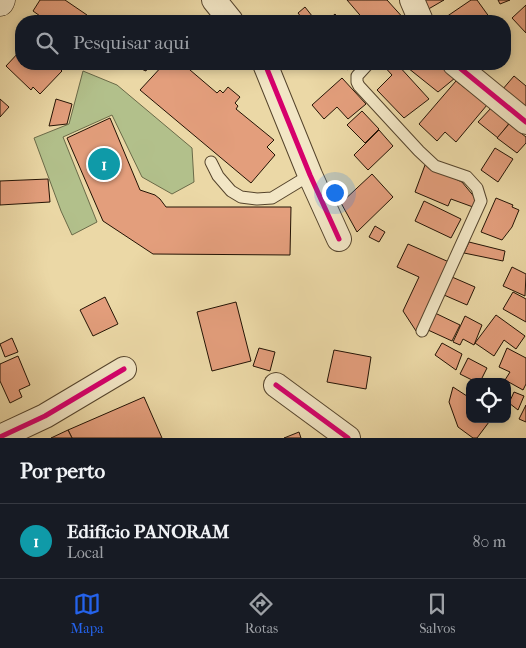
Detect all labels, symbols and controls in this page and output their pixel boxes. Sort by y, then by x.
search box [15,15,511,70]
icon: search [33,29,61,57]
text: Pesquisar aqui [73,32,190,54]
pin: 1 [88,145,120,183]
your location [322,180,348,206]
map controls [466,378,511,423]
button: locate [466,378,511,423]
text: Por perto [20,459,105,483]
text: Edifício PANORAM [67,521,229,543]
text: 1 [33,532,39,551]
text: 80 m [472,532,506,551]
text: Local [67,543,104,562]
tab: Mapa [70,590,104,637]
tab: Rotas [245,590,278,637]
tab: Salvos [419,590,456,637]

